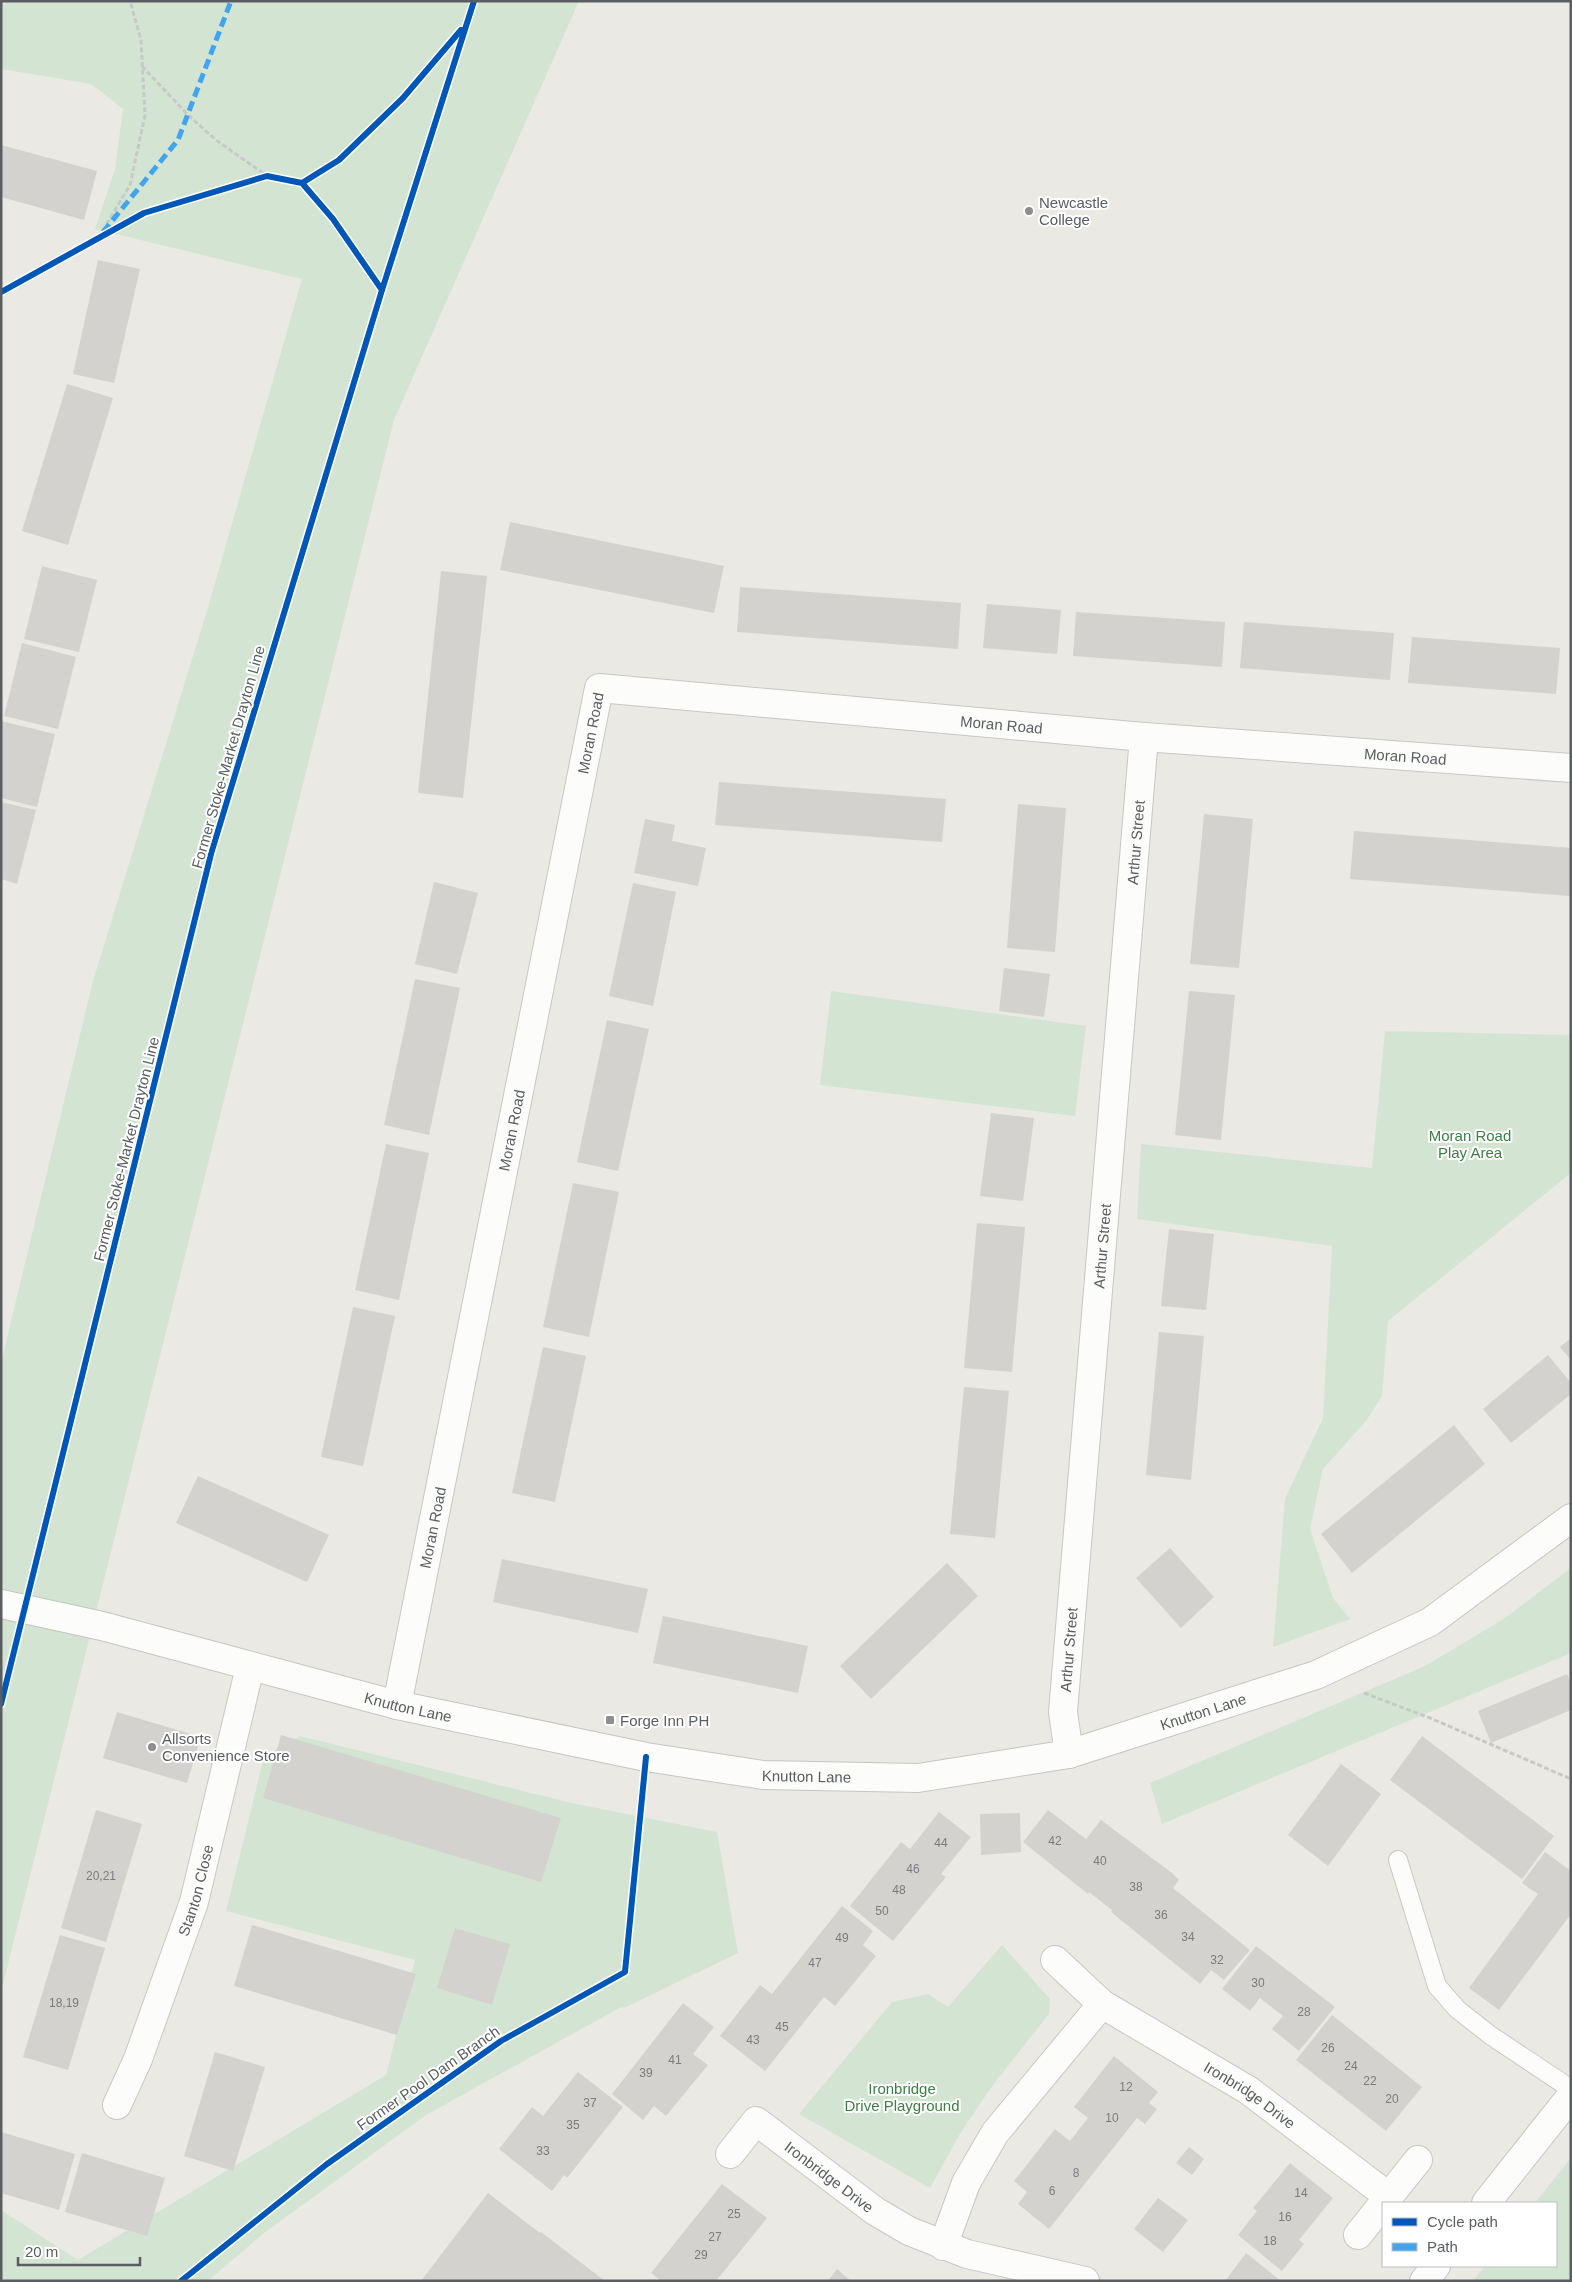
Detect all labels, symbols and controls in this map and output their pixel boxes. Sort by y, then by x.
place label: Newcastle College [1039,194,1108,228]
marker: Newcastle College [1023,205,1035,217]
street label: Former Stoke-Market Drayton Line [188,644,268,870]
street label: Moran Road [574,691,606,775]
street label: Moran Road [960,712,1043,736]
street label: Moran Road [1363,744,1447,767]
street label: Arthur Street [1123,798,1147,886]
street label: Former Stoke-Market Drayton Line [90,1035,162,1263]
street label: Moran Road [495,1088,528,1172]
park label: Moran Road Play Area [1429,1127,1511,1161]
street label: Arthur Street [1090,1202,1114,1289]
street label: Moran Road [416,1485,449,1570]
street label: Arthur Street [1056,1606,1080,1693]
street label: Knutton Lane [363,1688,453,1725]
street label: Knutton Lane [1158,1689,1248,1733]
place label: Forge Inn PH [620,1712,709,1729]
marker: Forge Inn PH [604,1714,616,1726]
place label: Allsorts Convenience Store [162,1730,290,1764]
marker: Allsorts Convenience Store [146,1741,158,1753]
street label: Knutton Lane [762,1766,851,1785]
house number: 42 [1048,1834,1062,1848]
house number: 44 [934,1836,948,1850]
street label: Stanton Close [174,1843,216,1938]
house number: 40 [1093,1854,1107,1868]
house number: 46 [906,1862,920,1876]
house number: 20,21 [86,1869,116,1883]
house number: 38 [1129,1880,1143,1894]
house number: 48 [892,1883,906,1897]
house number: 50 [875,1904,889,1918]
house number: 36 [1154,1908,1168,1922]
house number: 34 [1181,1930,1195,1944]
house number: 49 [835,1931,849,1945]
house number: 32 [1210,1953,1224,1967]
house number: 47 [808,1956,822,1970]
house number: 30 [1251,1976,1265,1990]
house number: 18,19 [49,1996,79,2010]
house number: 28 [1297,2005,1311,2019]
house number: 45 [775,2020,789,2034]
street label: Former Pool Dam Branch [353,2022,503,2134]
house number: 43 [746,2033,760,2047]
house number: 26 [1321,2041,1335,2055]
house number: 41 [668,2053,682,2067]
street label: Ironbridge Drive [1201,2058,1299,2132]
house number: 24 [1344,2059,1358,2073]
house number: 39 [639,2066,653,2080]
house number: 22 [1363,2074,1377,2088]
park label: Ironbridge Drive Playground [844,2080,960,2114]
house number: 12 [1119,2080,1133,2094]
house number: 20 [1385,2092,1399,2106]
house number: 37 [583,2096,597,2110]
house number: 10 [1105,2111,1119,2125]
house number: 35 [566,2118,580,2132]
street label: Ironbridge Drive [782,2138,877,2215]
house number: 33 [536,2144,550,2158]
house number: 8 [1073,2166,1080,2180]
house number: 6 [1049,2184,1056,2198]
house number: 14 [1294,2186,1308,2200]
legend [1382,2202,1557,2267]
house number: 25 [727,2207,741,2221]
house number: 16 [1278,2210,1292,2224]
text: Cycle path [1427,2213,1498,2230]
house number: 27 [708,2230,722,2244]
scale bar [18,2234,140,2266]
house number: 18 [1263,2234,1277,2248]
text: Path [1427,2238,1458,2255]
text: 20 m [25,2243,58,2260]
house number: 29 [694,2248,708,2262]

